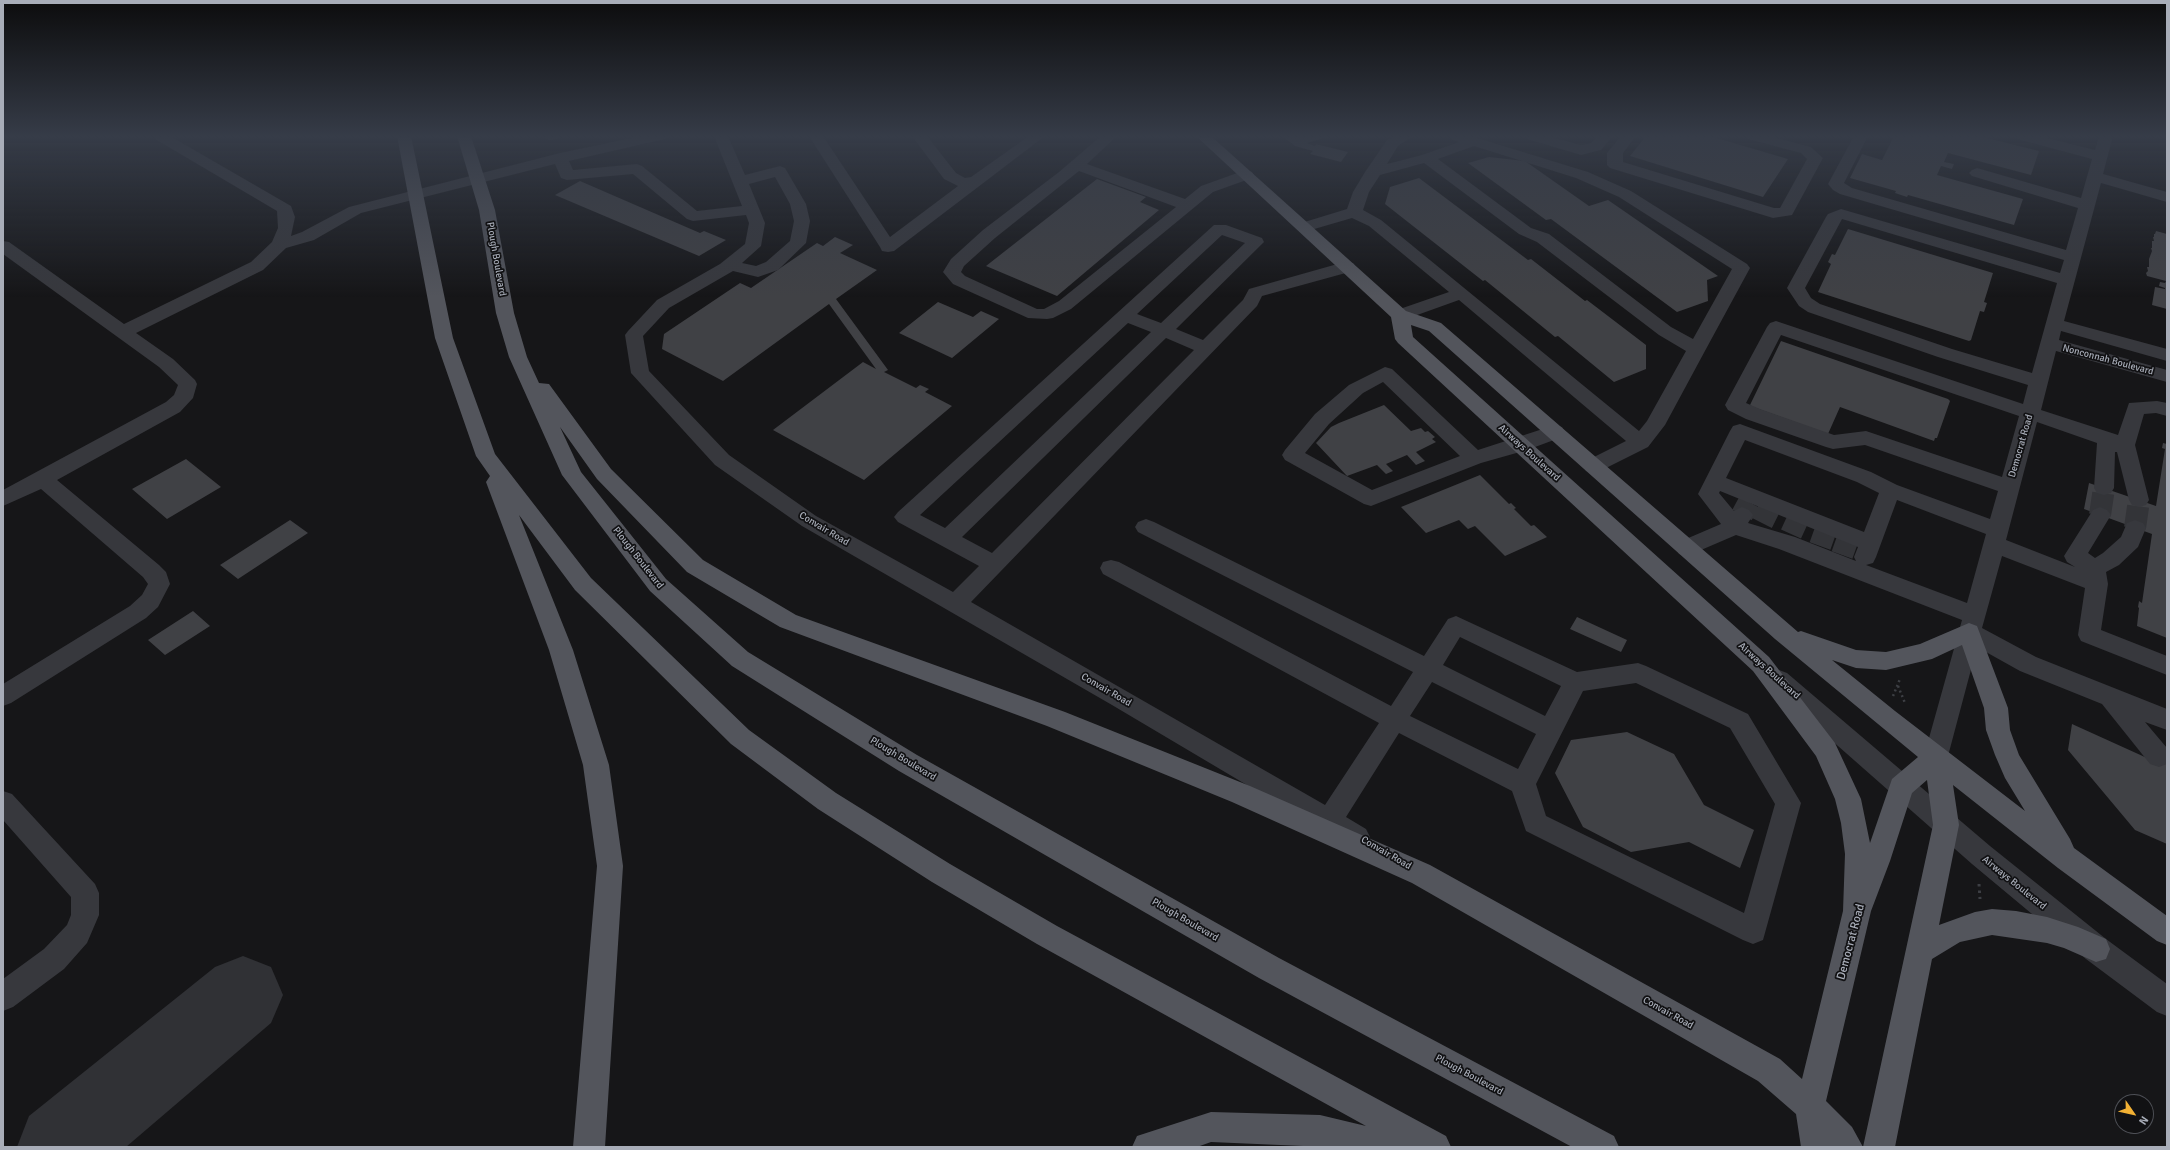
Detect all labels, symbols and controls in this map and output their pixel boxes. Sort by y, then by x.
street label: Plough Boulevard [484,221,508,297]
street label: Nonconnah Boulevard [2061,342,2155,378]
street label: Democrat Road [2006,413,2036,479]
street label: Airways Boulevard [1496,422,1562,484]
street label: Convair Road [797,509,851,549]
street label: Plough Boulevard [610,525,666,591]
street label: Airways Boulevard [1736,640,1802,702]
street label: Convair Road [1079,671,1133,709]
street label: Plough Boulevard [868,735,938,783]
street label: Convair Road [1359,834,1413,872]
street label: Airways Boulevard [1980,853,2048,913]
street label: Plough Boulevard [1150,896,1220,944]
street label: Democrat Road [1834,902,1868,982]
street label: Convair Road [1641,994,1695,1032]
street label: Plough Boulevard [1433,1052,1505,1098]
north arrow [2114,1094,2154,1134]
text: N [2136,1114,2151,1127]

